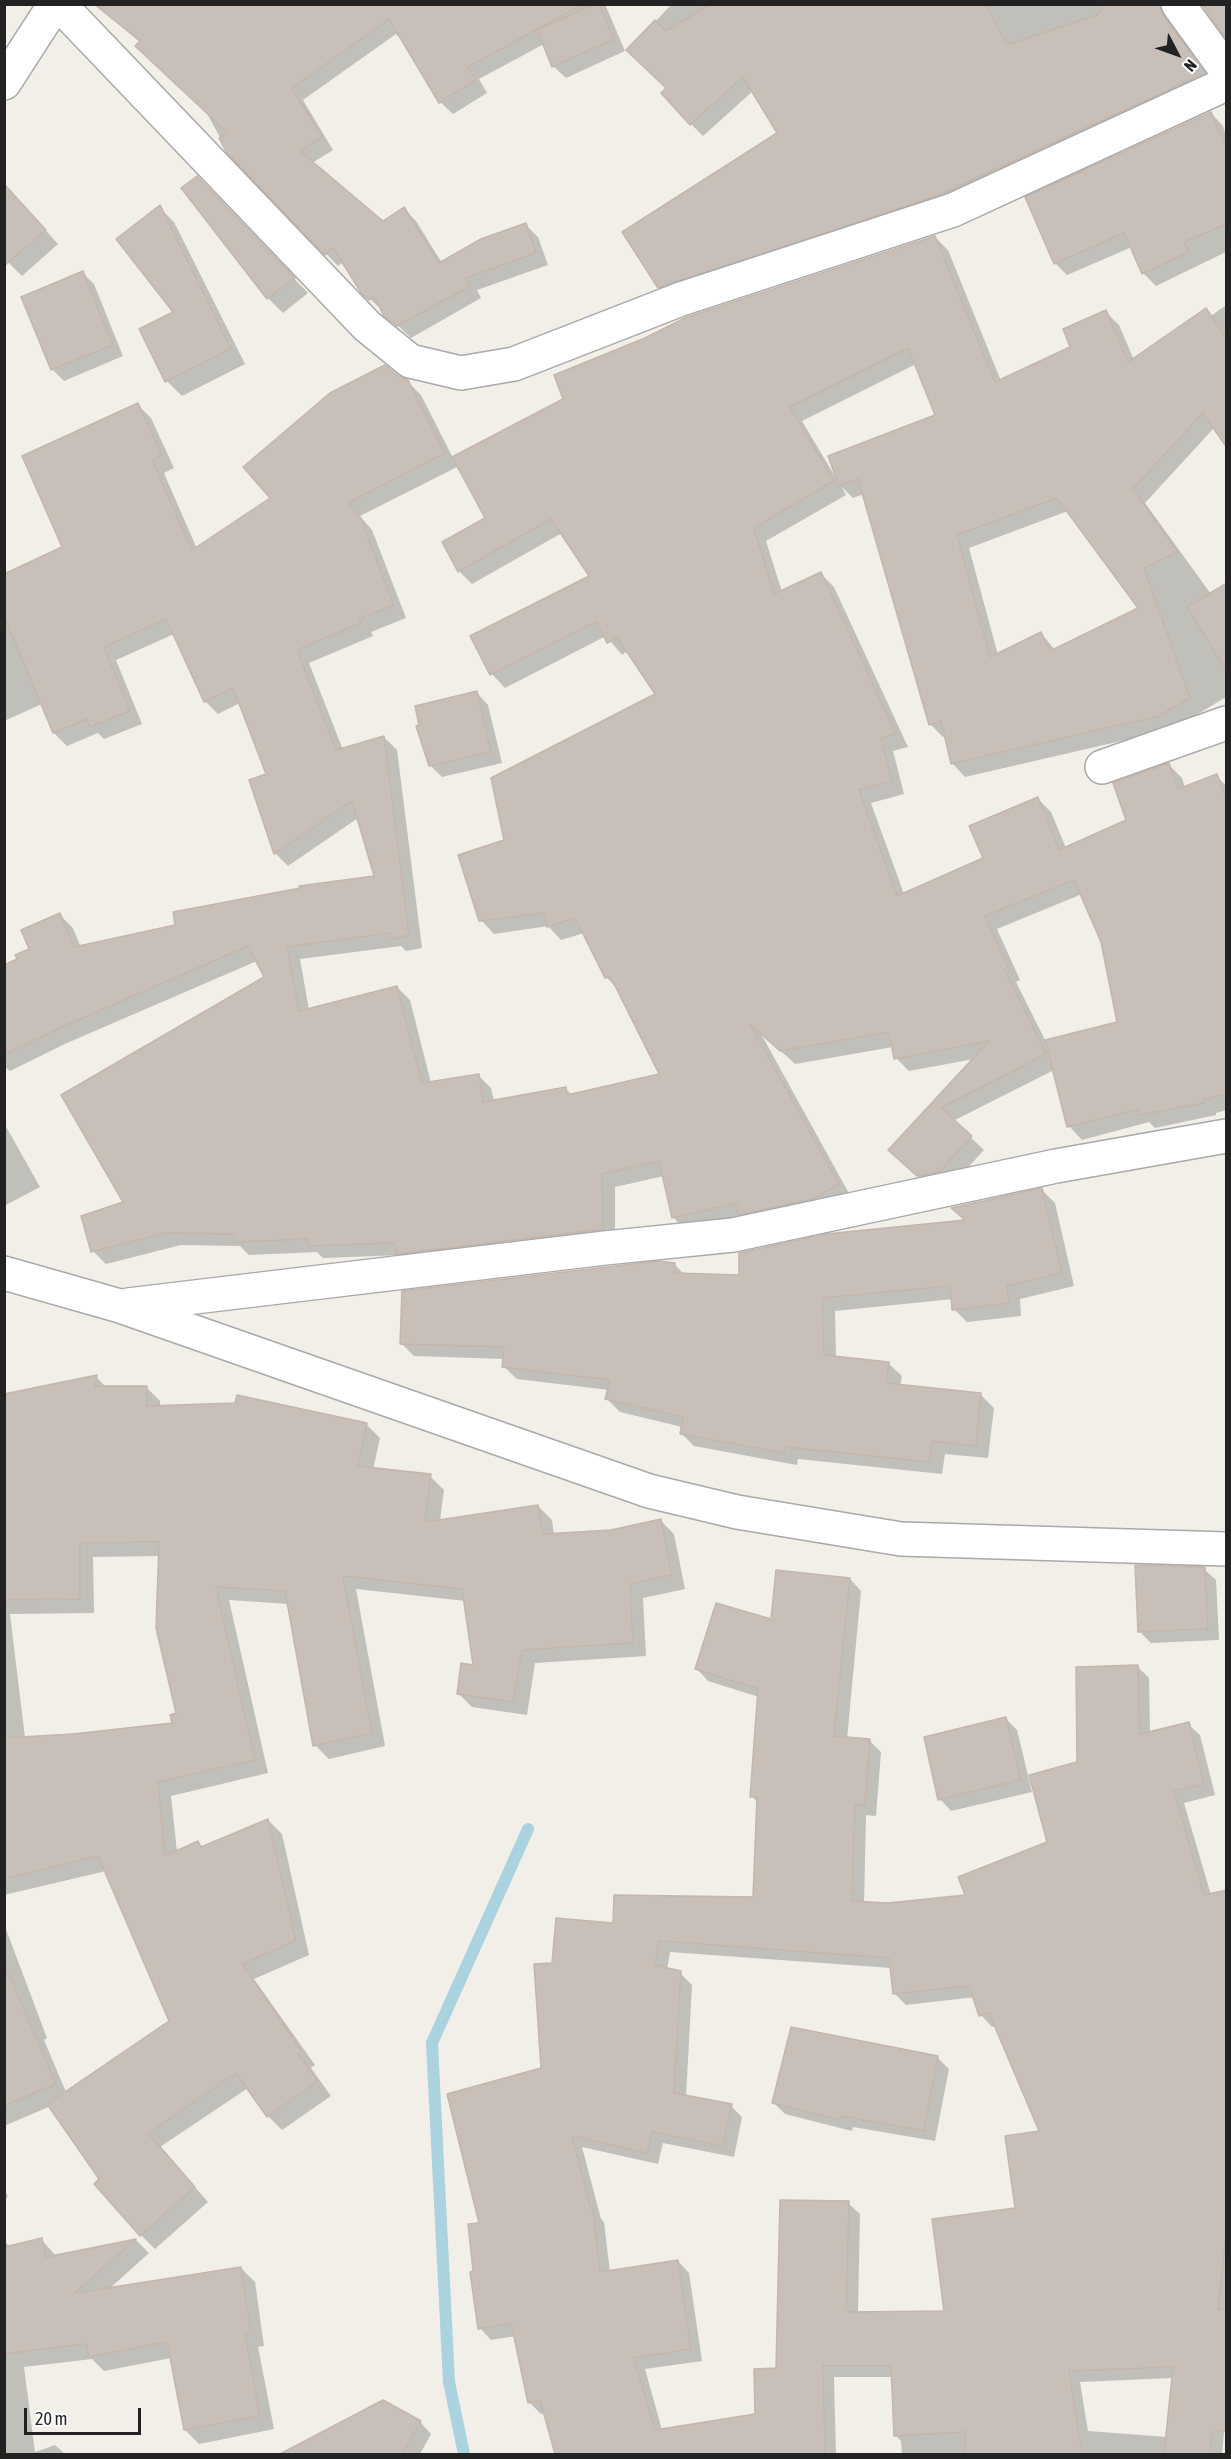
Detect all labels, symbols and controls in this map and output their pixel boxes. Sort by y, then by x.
north arrow [1147,24,1207,84]
text: N [1181,56,1200,75]
scale bar [27,2396,144,2434]
text: 20 m [35,2408,67,2429]

